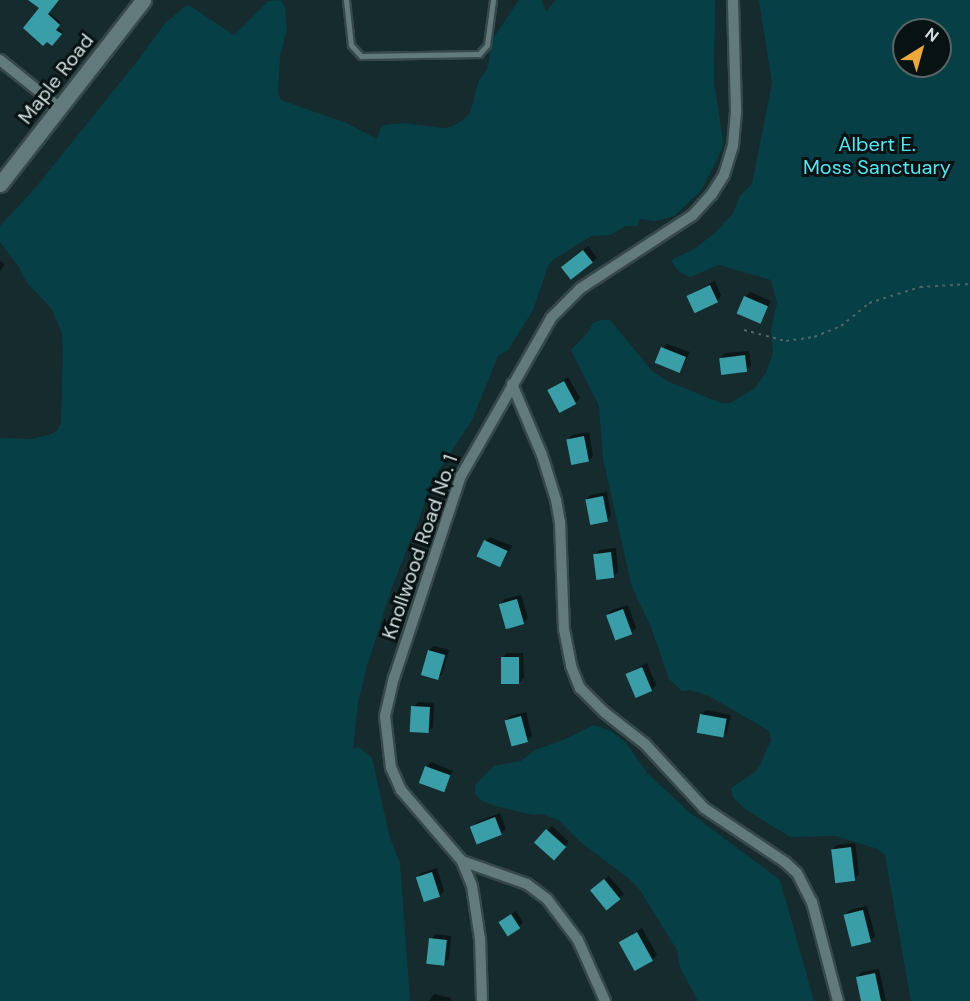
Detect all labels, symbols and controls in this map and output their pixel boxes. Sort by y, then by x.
north arrow [892,18,952,78]
text: N [921,23,943,47]
street label: Maple Road [13,29,99,129]
park label: Albert E. Moss Sanctuary [803,132,951,179]
street label: Knollwood Road No. 1 [377,452,463,642]

